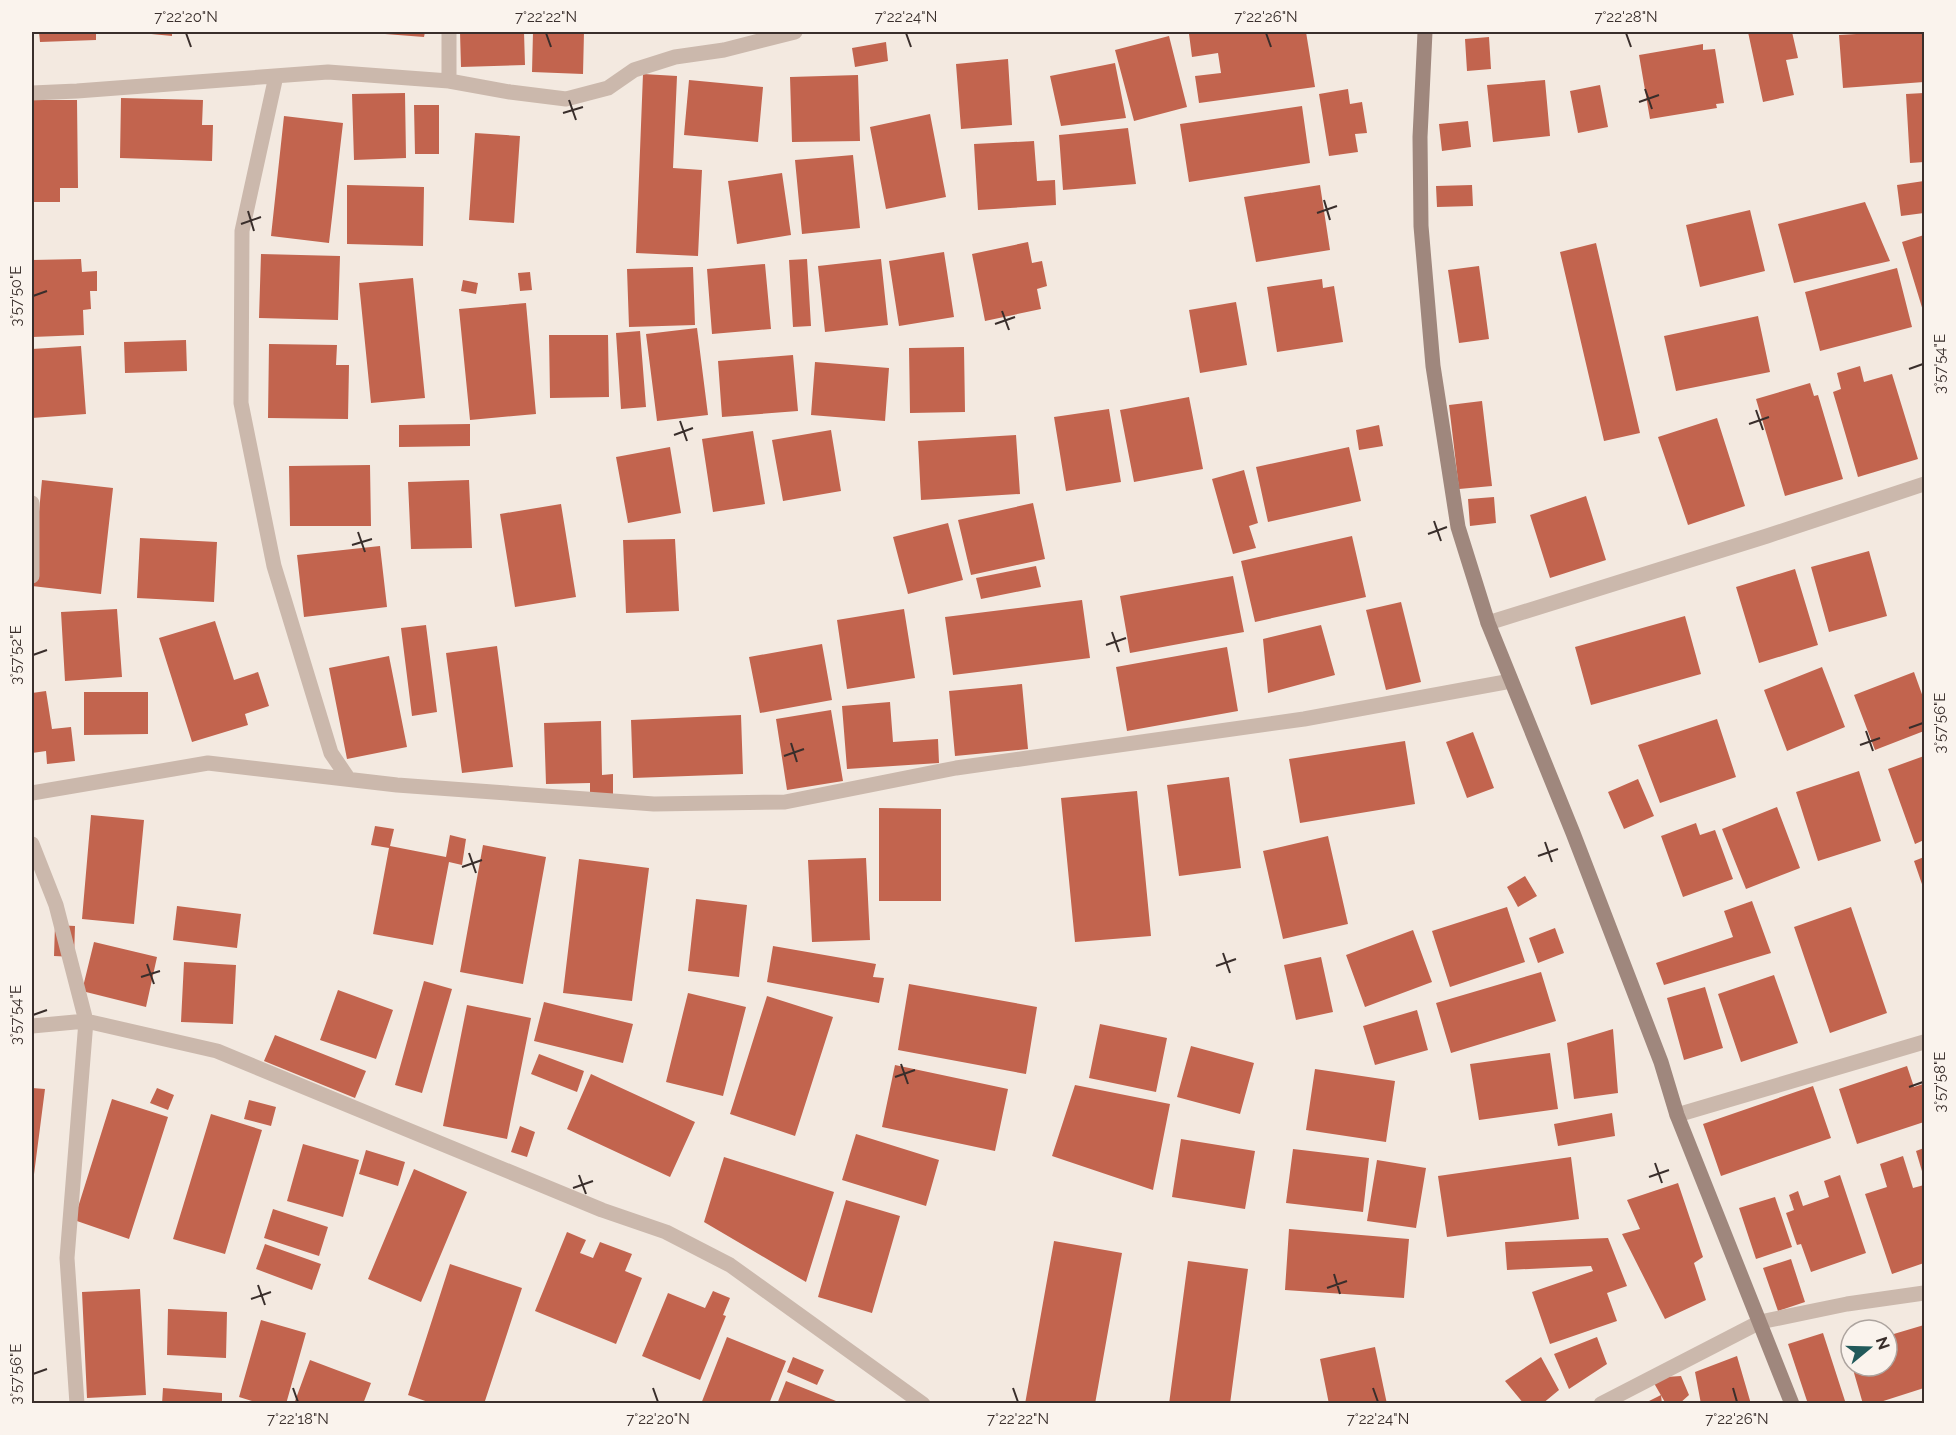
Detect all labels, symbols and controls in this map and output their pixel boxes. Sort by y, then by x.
text: 7°22'20"N [154,8,218,26]
text: 7°22'22"N [515,8,577,26]
text: 7°22'24"N [875,8,937,26]
text: 7°22'26"N [1234,8,1298,26]
text: 7°22'28"N [1594,8,1658,26]
text: 3°57'50"E [7,265,25,327]
text: 3°57'54"E [1931,334,1949,394]
text: 3°57'52"E [7,625,25,685]
text: 3°57'56"E [1931,693,1949,753]
text: 3°57'54"E [7,985,25,1045]
text: 3°57'58"E [1931,1052,1949,1112]
north arrow [1839,1318,1899,1378]
text: N [1872,1334,1894,1352]
text: 3°57'56"E [7,1344,25,1404]
text: 7°22'18"N [267,1410,329,1428]
text: 7°22'20"N [626,1410,690,1428]
text: 7°22'22"N [987,1410,1049,1428]
text: 7°22'24"N [1347,1410,1409,1428]
text: 7°22'26"N [1705,1410,1769,1428]

